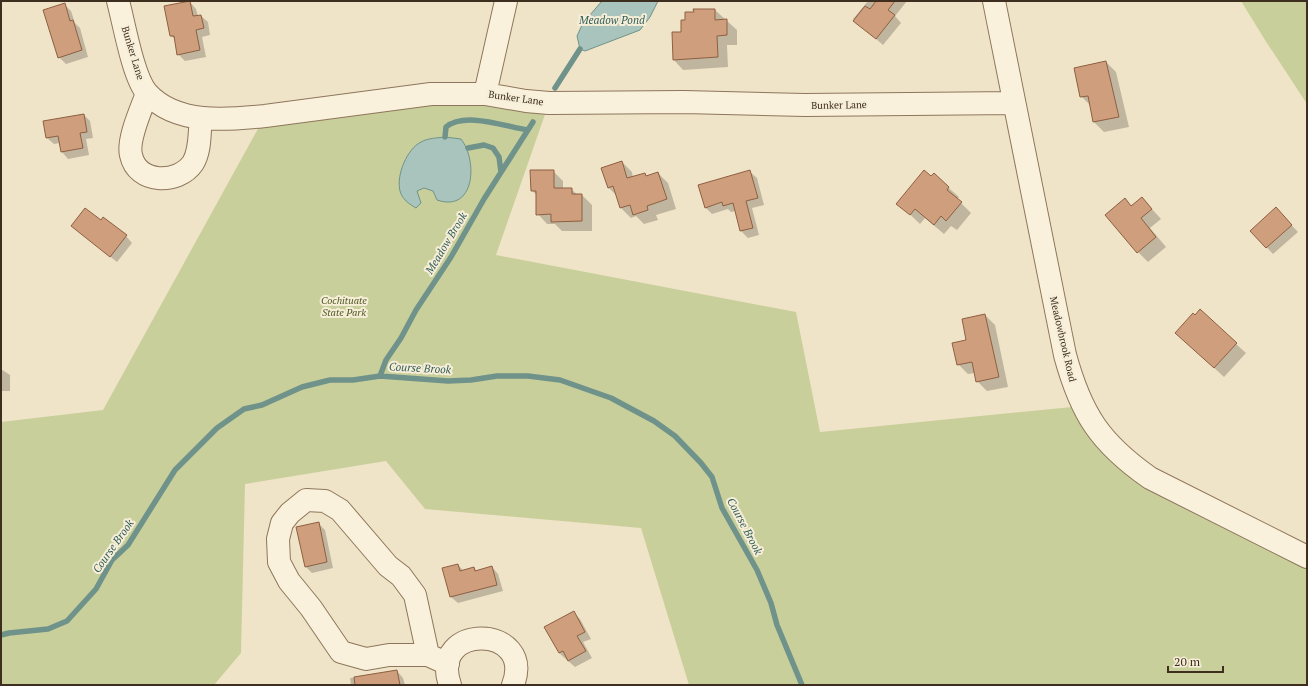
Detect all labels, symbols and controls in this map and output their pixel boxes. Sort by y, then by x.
water label: Meadow Pond [578,13,645,27]
street label: Bunker Lane [119,24,147,82]
street label: Bunker Lane [488,88,544,108]
street label: Bunker Lane [811,98,867,112]
water label: Meadow Brook [422,209,470,277]
park label: Cochituate State Park [321,294,367,319]
street label: Meadowbrook Road [1047,295,1079,383]
water label: Course Brook [389,359,452,377]
water label: Course Brook [724,495,766,557]
water label: Course Brook [89,516,137,576]
scale bar [1168,648,1223,674]
text: 20 m [1174,654,1201,669]

